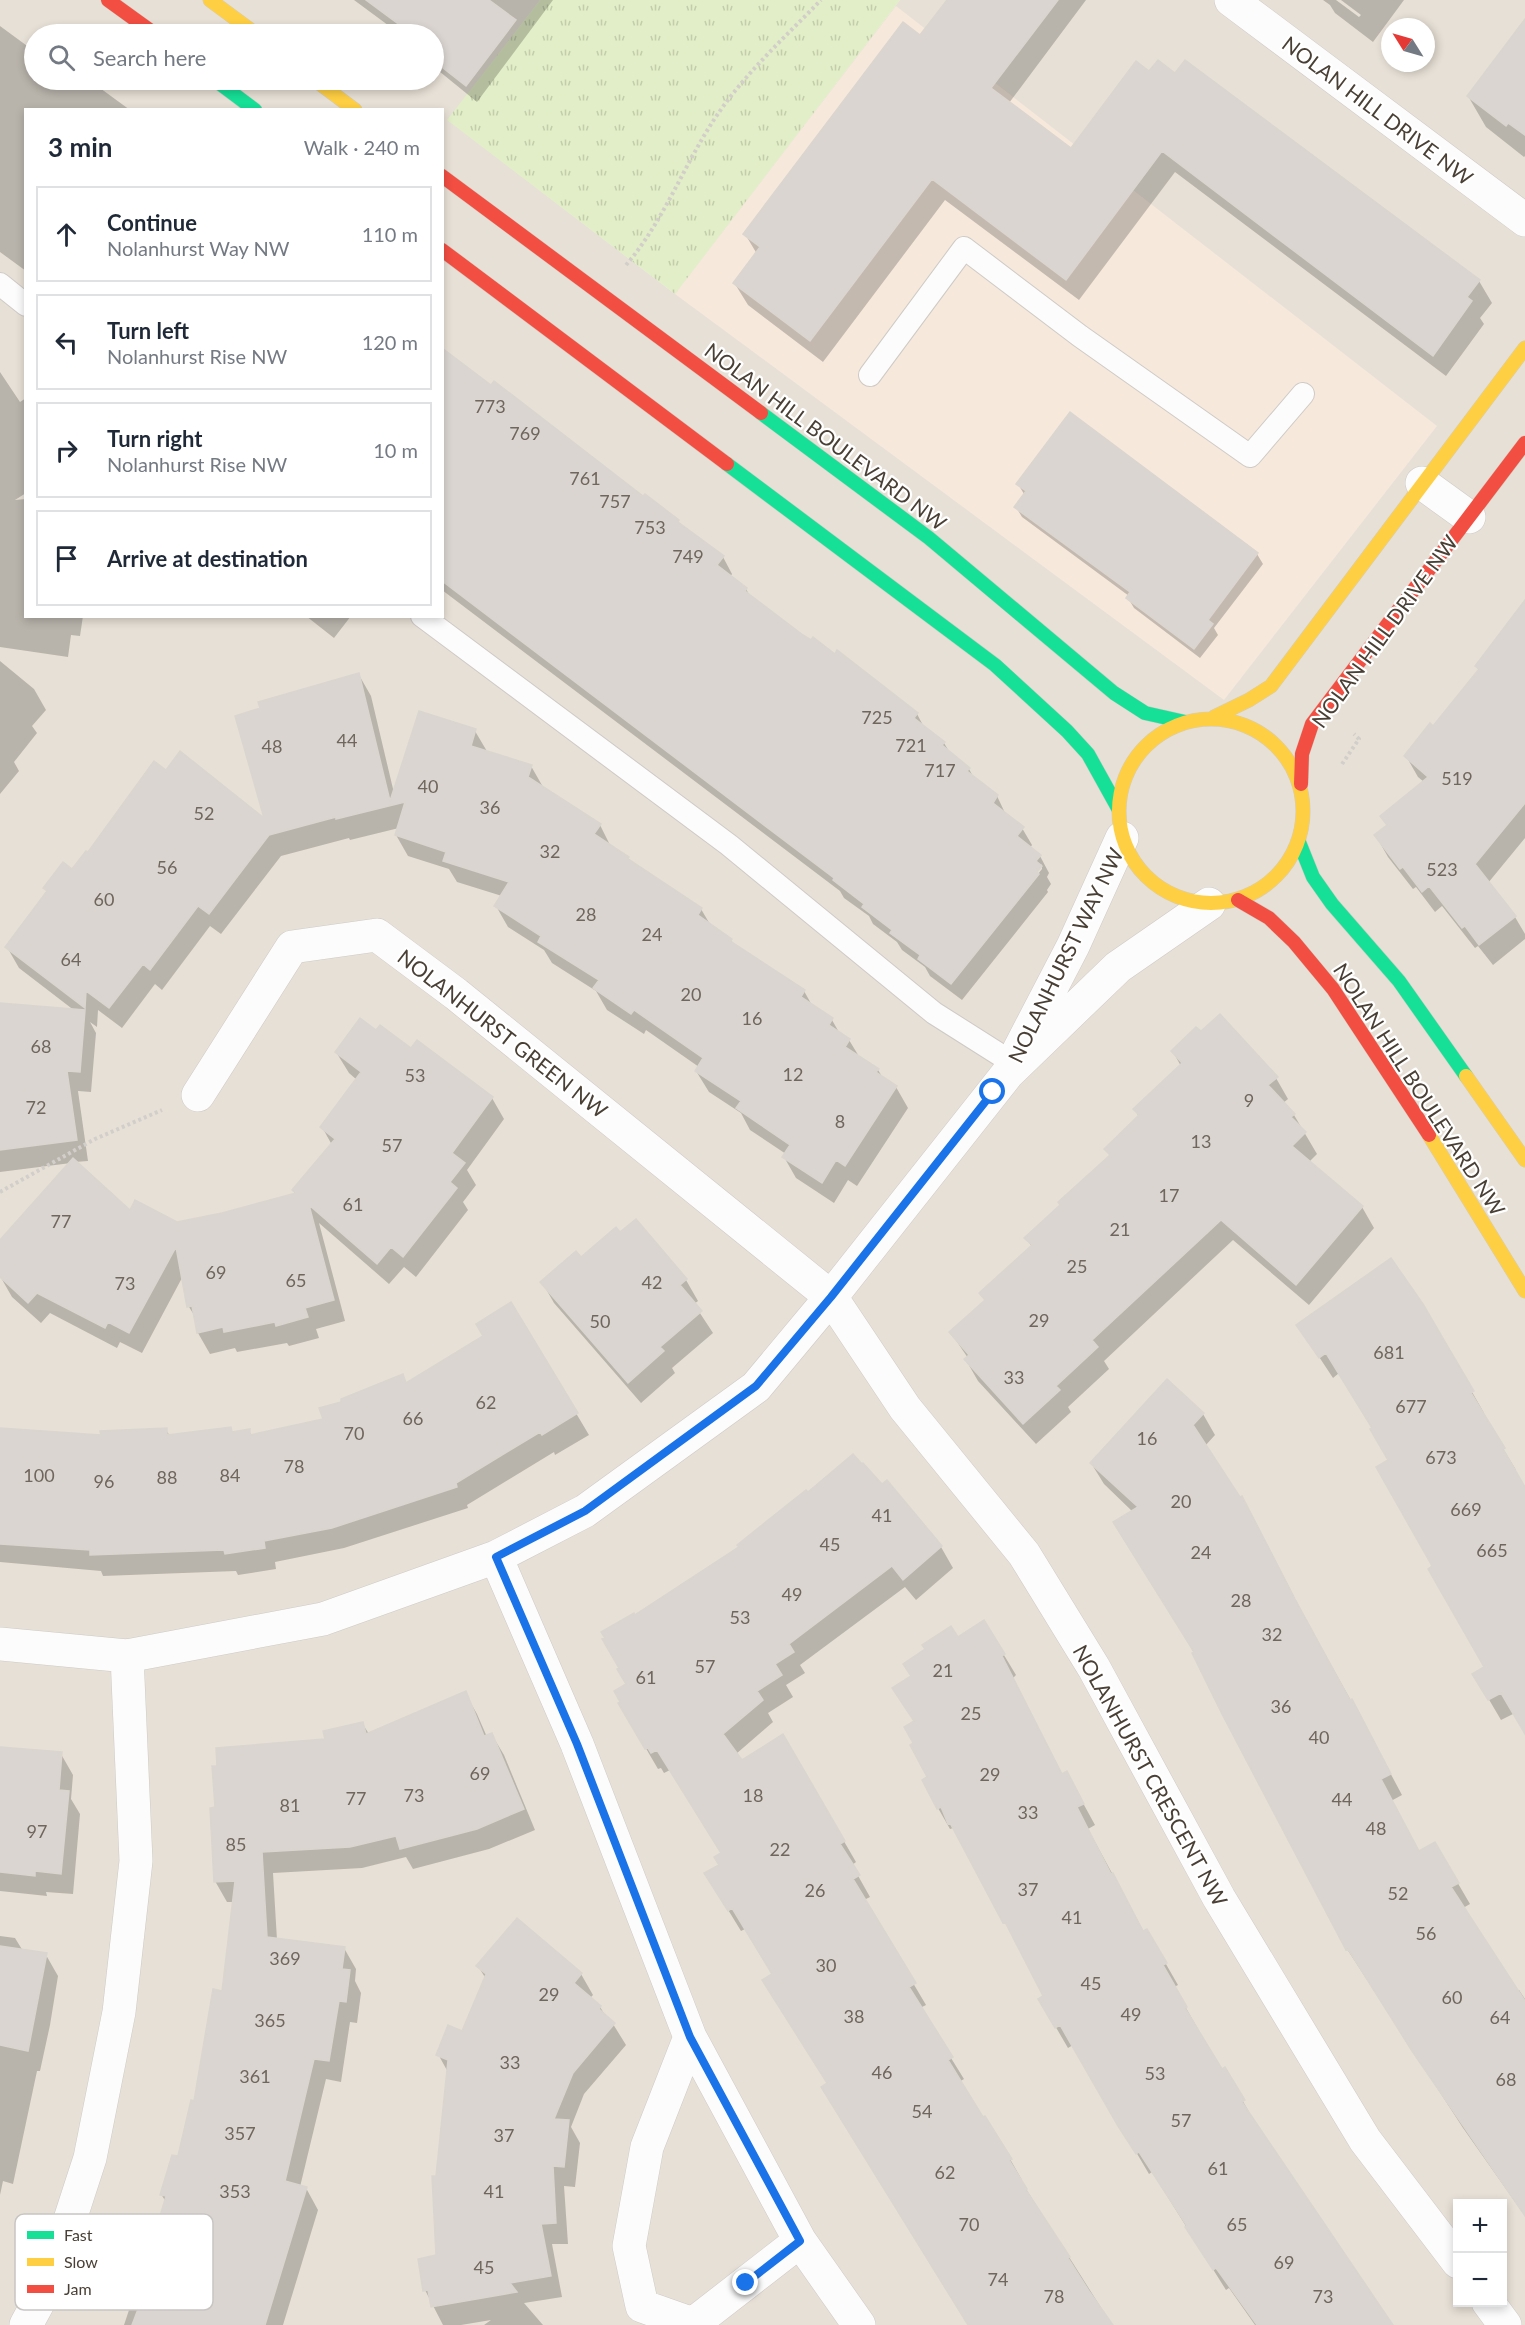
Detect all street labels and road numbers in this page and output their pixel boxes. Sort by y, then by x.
street label: NOLAN HILL DRIVE NW [1278,30,1478,190]
street label: NOLAN HILL BOULEVARD NW [700,337,952,535]
street label: NOLAN HILL DRIVE NW [1306,530,1462,732]
street label: NOLANHURST WAY NW [1002,843,1128,1066]
street label: NOLANHURST GREEN NW [393,943,613,1123]
street label: NOLAN HILL BOULEVARD NW [1329,958,1511,1220]
street label: NOLANHURST CRESCENT NW [1069,1640,1234,1910]

